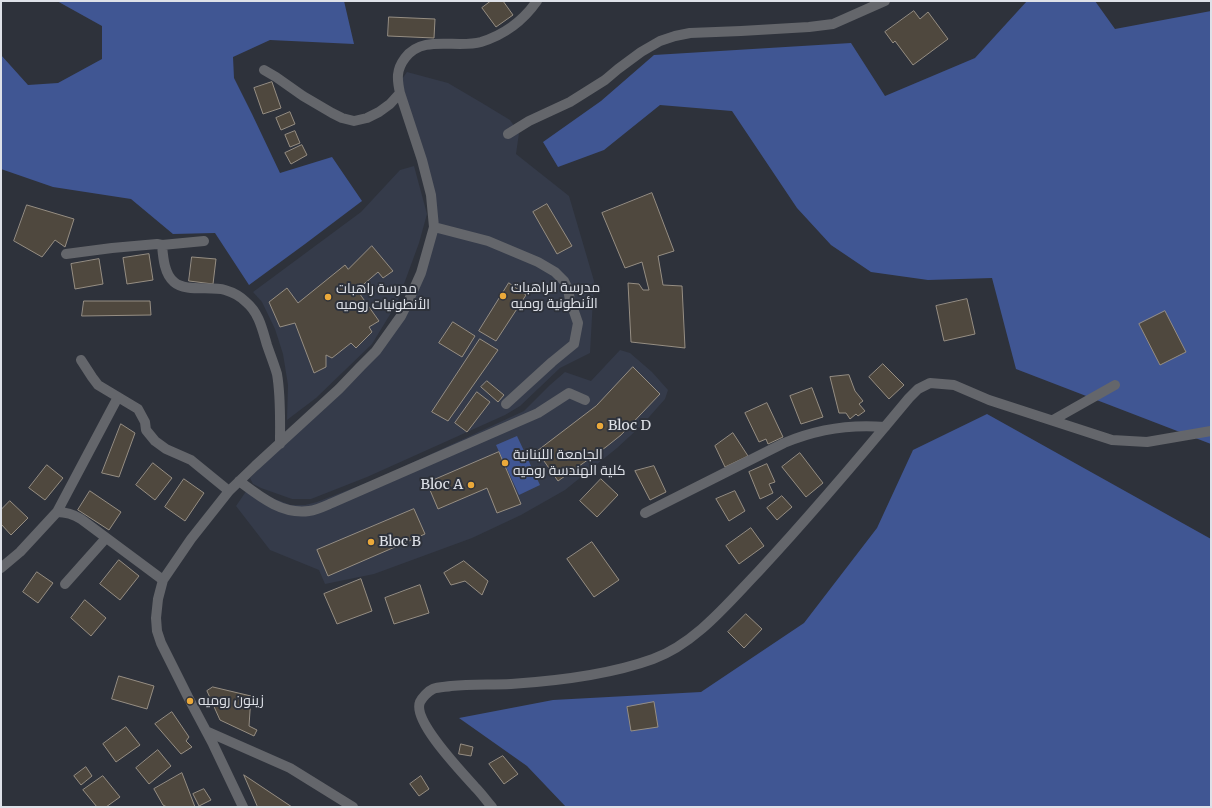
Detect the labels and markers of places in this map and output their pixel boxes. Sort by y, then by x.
place label: مدرسة الراهبات الأنطونية روميه [511,280,600,312]
place label: مدرسة راهبات الأنطونيات روميه [336,281,430,314]
marker: مدرسة الراهبات الأنطونية روميه [498,291,508,301]
marker: مدرسة راهبات الأنطونيات روميه [323,292,333,302]
place label: Bloc D [608,418,651,434]
marker: Bloc D [595,421,605,431]
place label: الجامعة اللبنانية كلية الهندسة روميه [513,447,626,480]
marker: الجامعة اللبنانية كلية الهندسة روميه [500,458,510,468]
place label: Bloc A [421,477,463,493]
marker: Bloc A [466,480,476,490]
place label: Bloc B [379,534,421,550]
marker: Bloc B [366,537,376,547]
place label: زينون روميه [198,693,264,709]
marker: زينون روميه [185,696,195,706]

